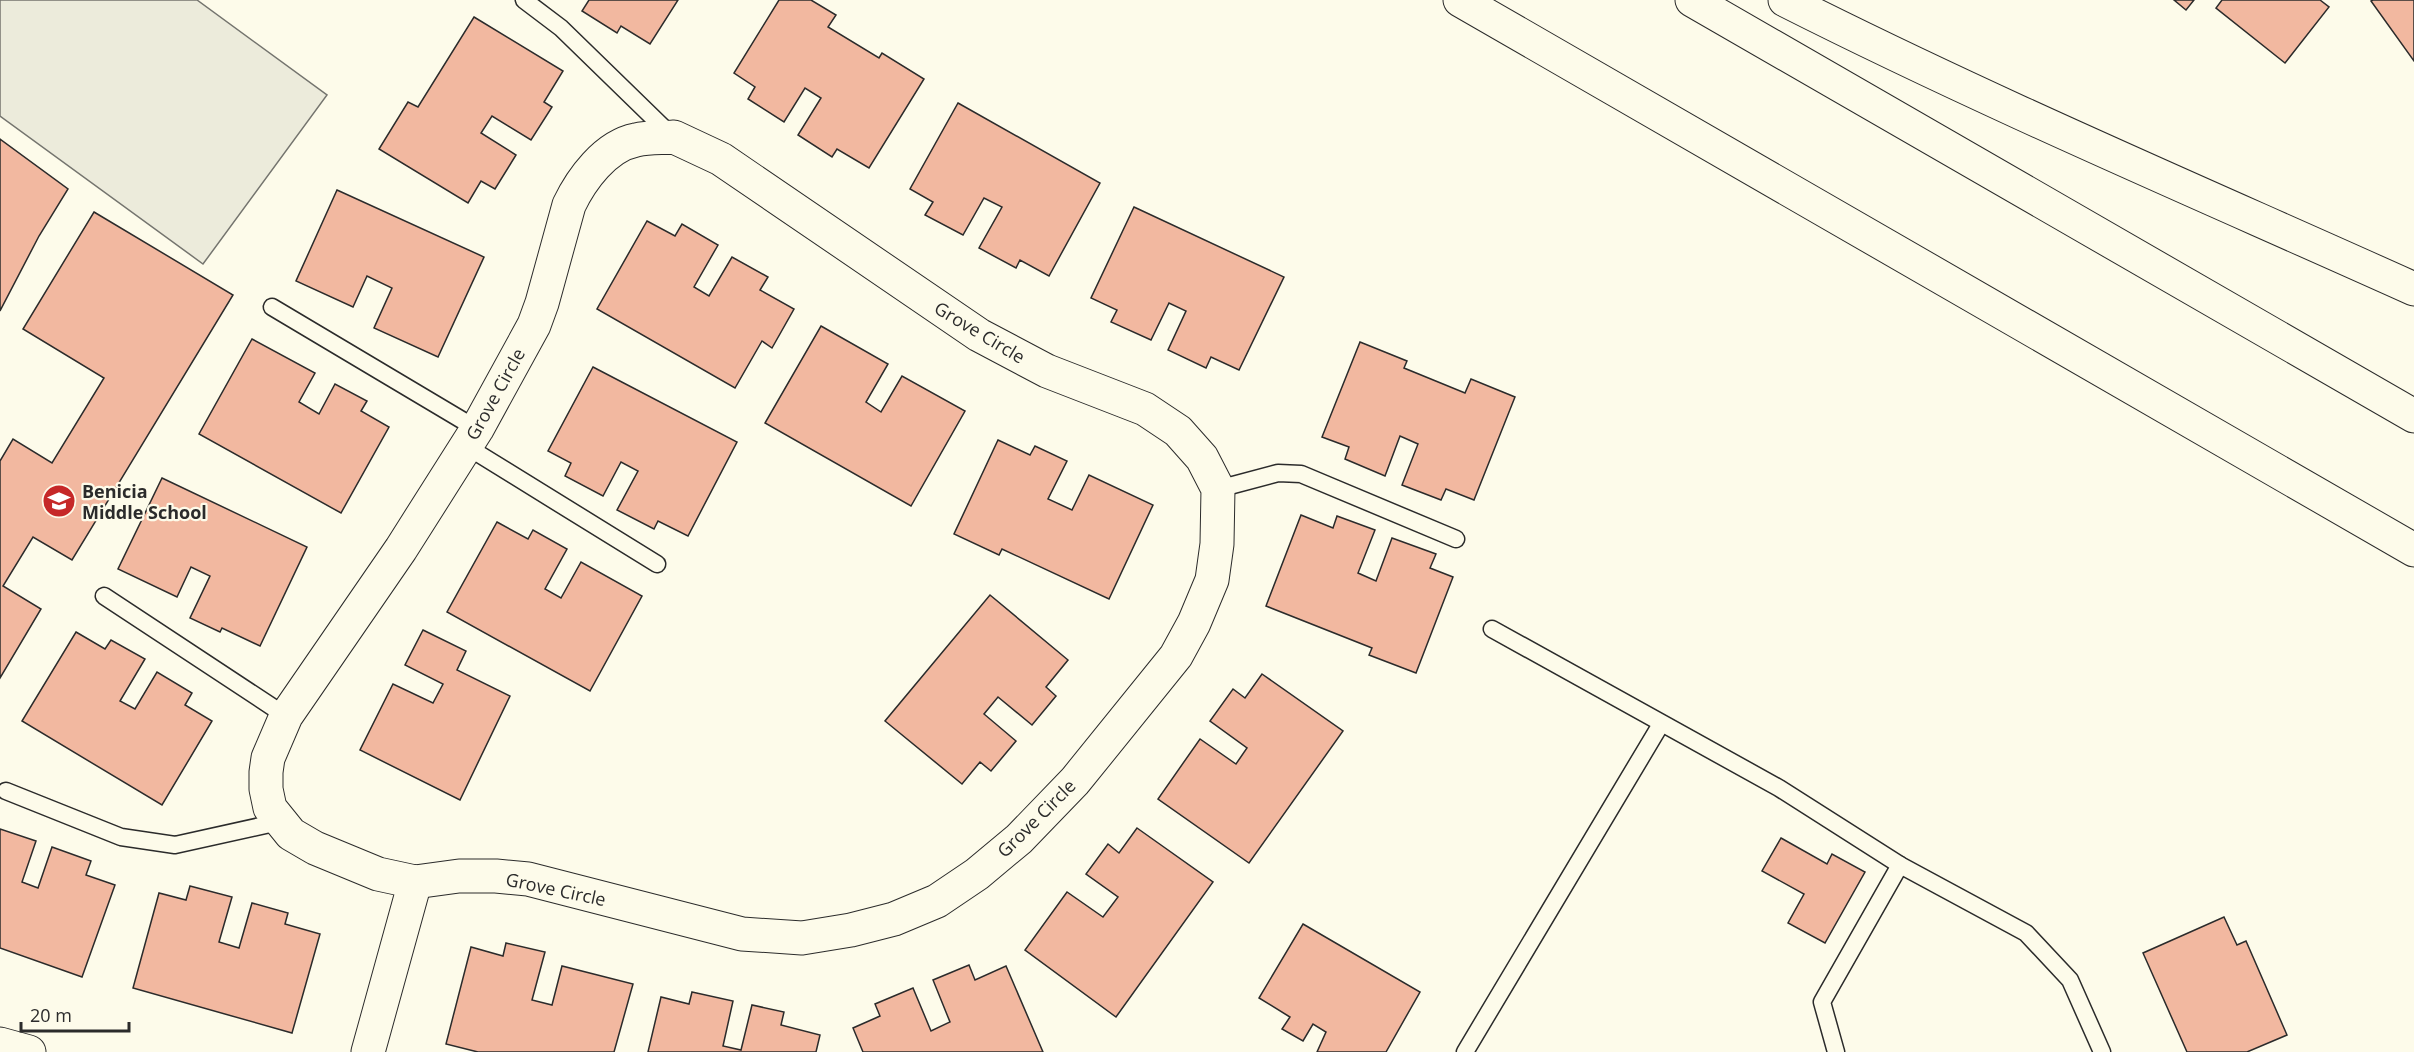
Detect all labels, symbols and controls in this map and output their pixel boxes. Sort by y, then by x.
street label: Grove Circle [930,296,1030,368]
street label: Grove Circle [460,344,530,444]
place label: Benicia Middle School [82,479,207,524]
school or university icon: Benicia Middle School [41,483,77,519]
street label: Grove Circle [992,774,1080,862]
street label: Grove Circle [504,867,608,911]
scale bar [21,995,129,1033]
text: 20 m [30,1003,72,1027]

